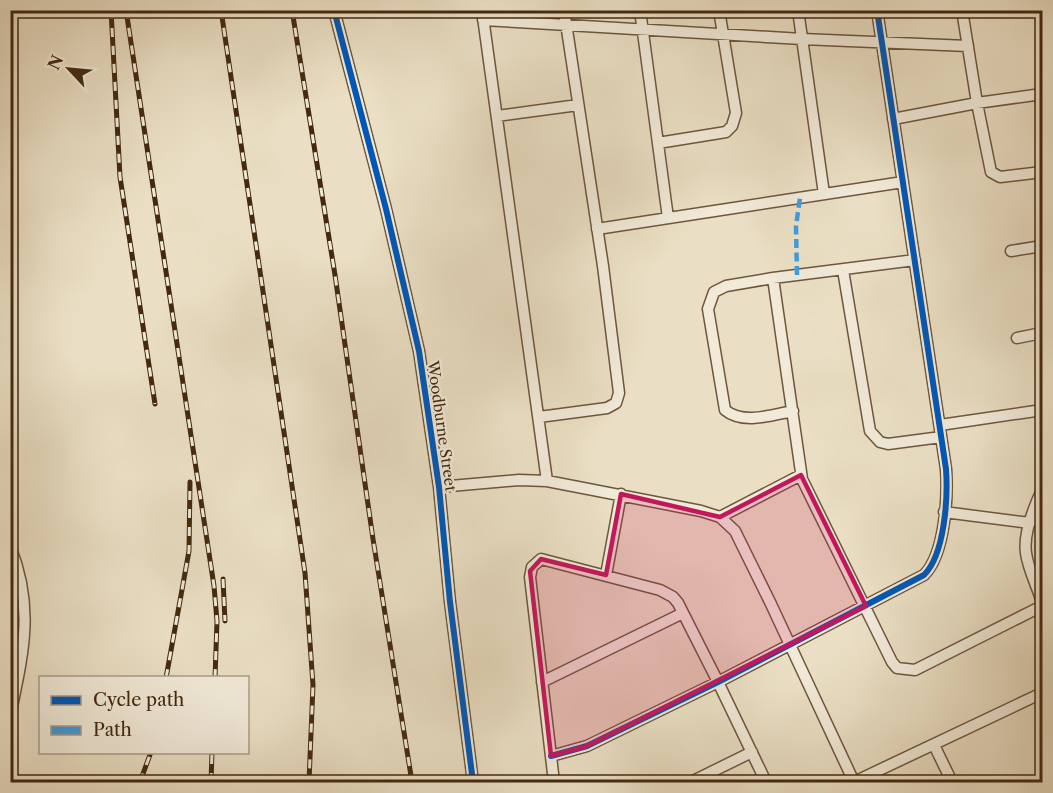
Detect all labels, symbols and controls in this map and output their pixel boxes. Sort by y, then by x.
north arrow [39,39,99,99]
text: N [43,52,68,73]
street label: Woodburne Street [423,359,461,493]
legend [39,676,249,754]
text: Cycle path [93,689,184,711]
text: Path [93,719,132,741]

